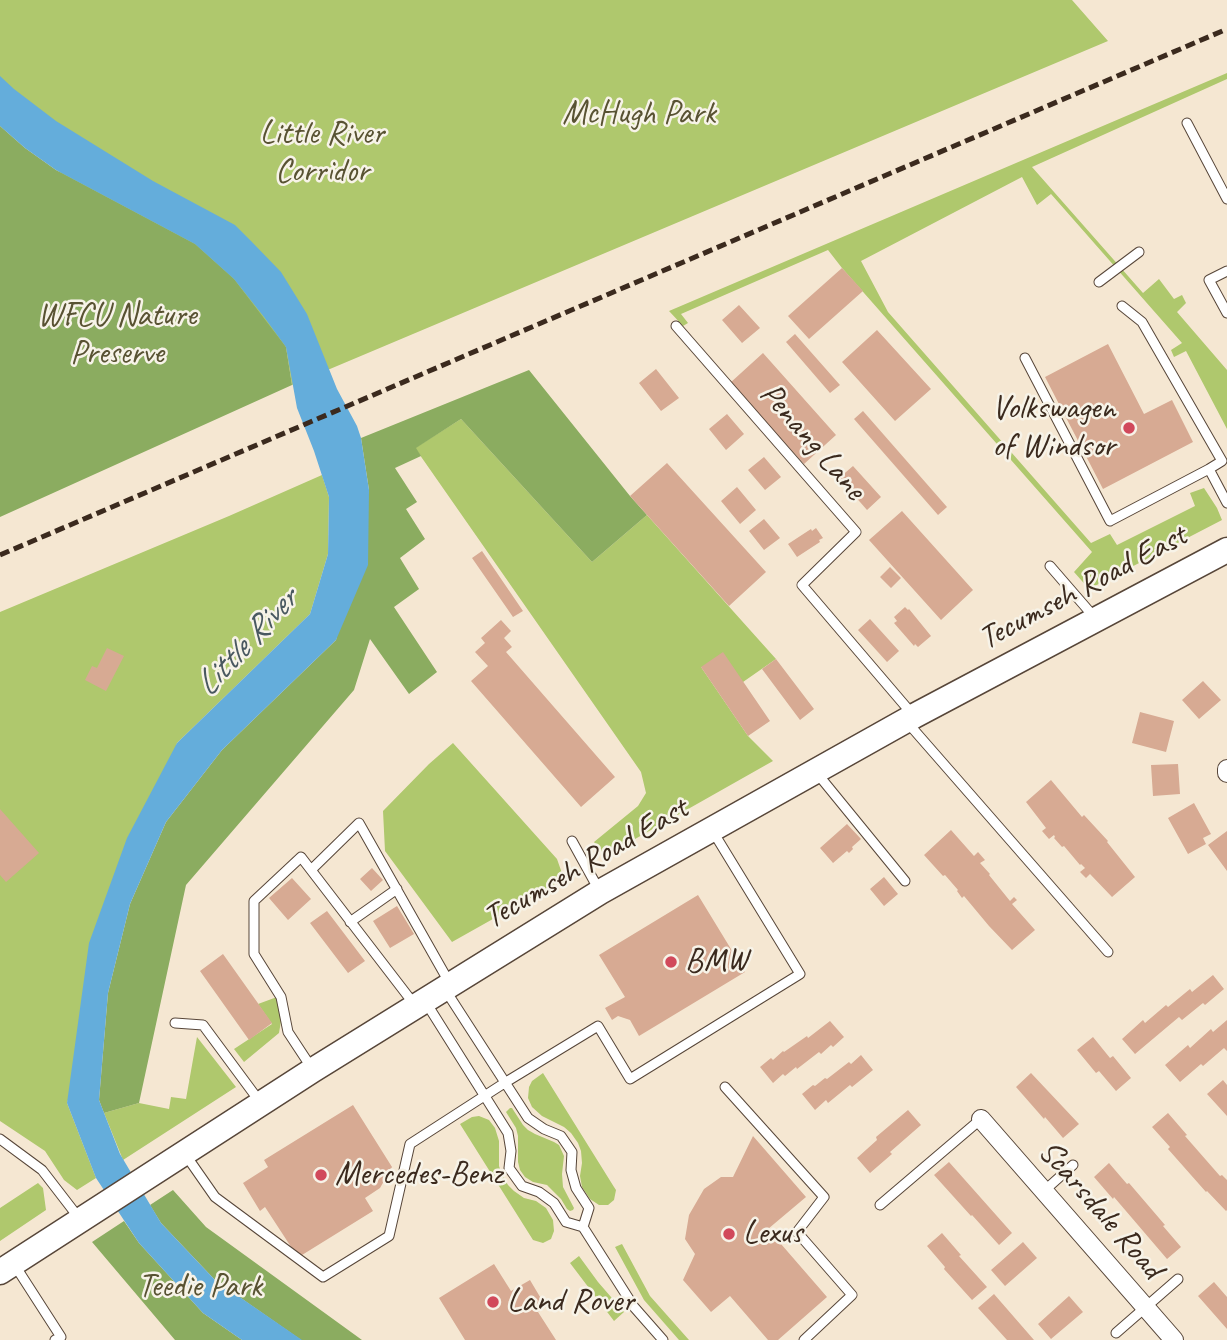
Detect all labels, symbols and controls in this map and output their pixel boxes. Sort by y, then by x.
park label: McHugh Park [562,94,716,134]
park label: Little River Corridor [260,114,384,192]
park label: WFCU Nature Preserve [38,296,196,374]
street label: Penang Lane [750,375,874,509]
place label: Volkswagen of Windsor [992,389,1115,467]
marker: Volkswagen of Windsor [1121,420,1137,436]
street label: Tecumseh Road East [972,517,1194,659]
water label: Little River [187,580,307,706]
street label: Tecumseh Road East [477,789,695,939]
place label: BMW [685,942,748,982]
marker: BMW [663,954,679,970]
street label: Scarsdale Road [1029,1133,1171,1287]
place label: Mercedes-Benz [335,1155,503,1195]
marker: Mercedes-Benz [313,1167,329,1183]
place label: Lexus [743,1214,803,1254]
marker: Lexus [721,1226,737,1242]
park label: Teedie Park [138,1267,262,1307]
place label: Land Rover [507,1282,634,1322]
marker: Land Rover [485,1294,501,1310]

